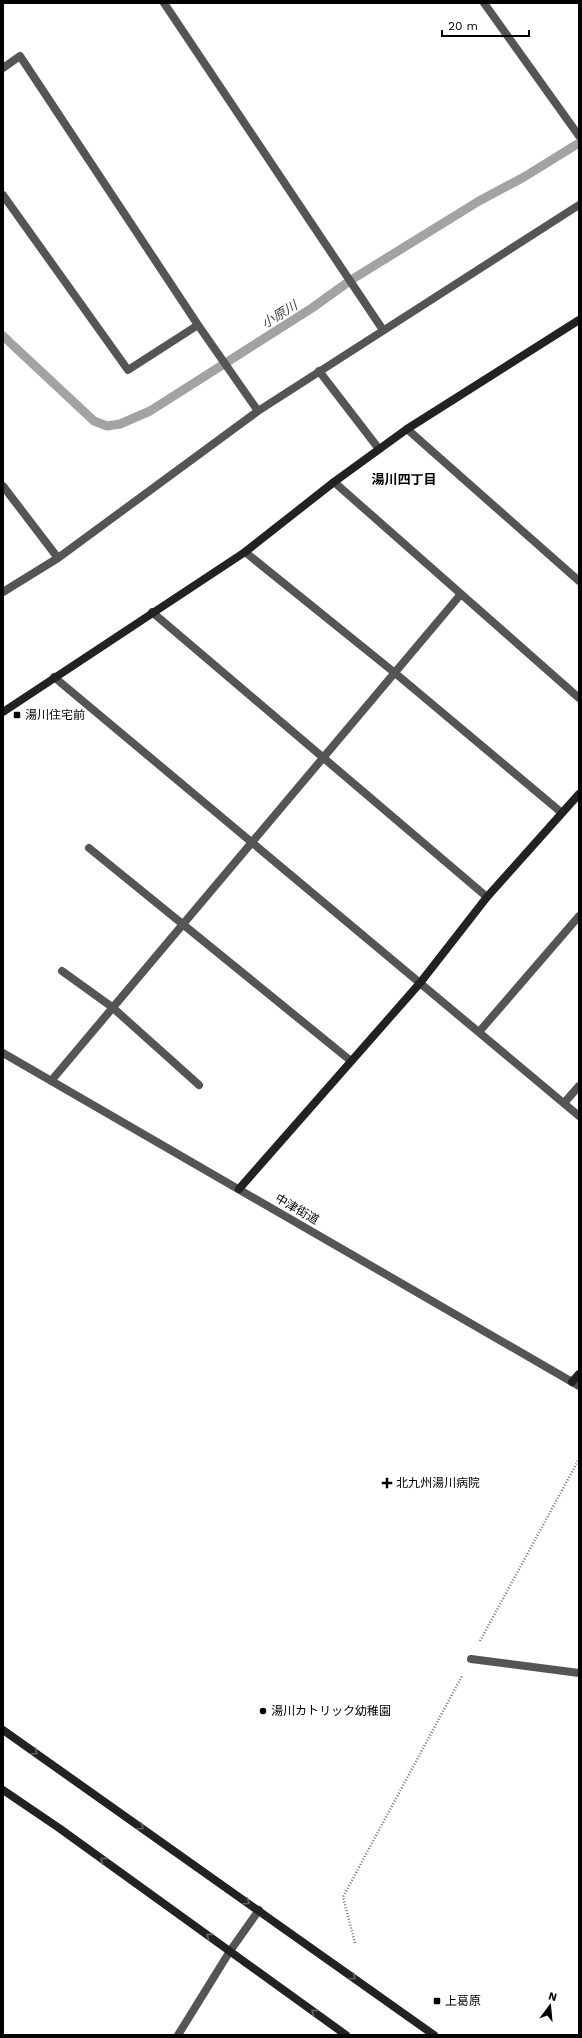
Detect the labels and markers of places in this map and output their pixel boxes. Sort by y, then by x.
place label: 湯川住宅前 [25,708,85,722]
marker: 湯川住宅前 [12,710,22,720]
place label: 北九州湯川病院 [396,1476,480,1490]
marker: 北九州湯川病院 [381,1477,393,1489]
place label: 湯川カトリック幼稚園 [271,1704,391,1718]
marker: 湯川カトリック幼稚園 [258,1706,268,1716]
place label: 上葛原 [445,1994,481,2008]
marker: 上葛原 [432,1996,442,2006]

